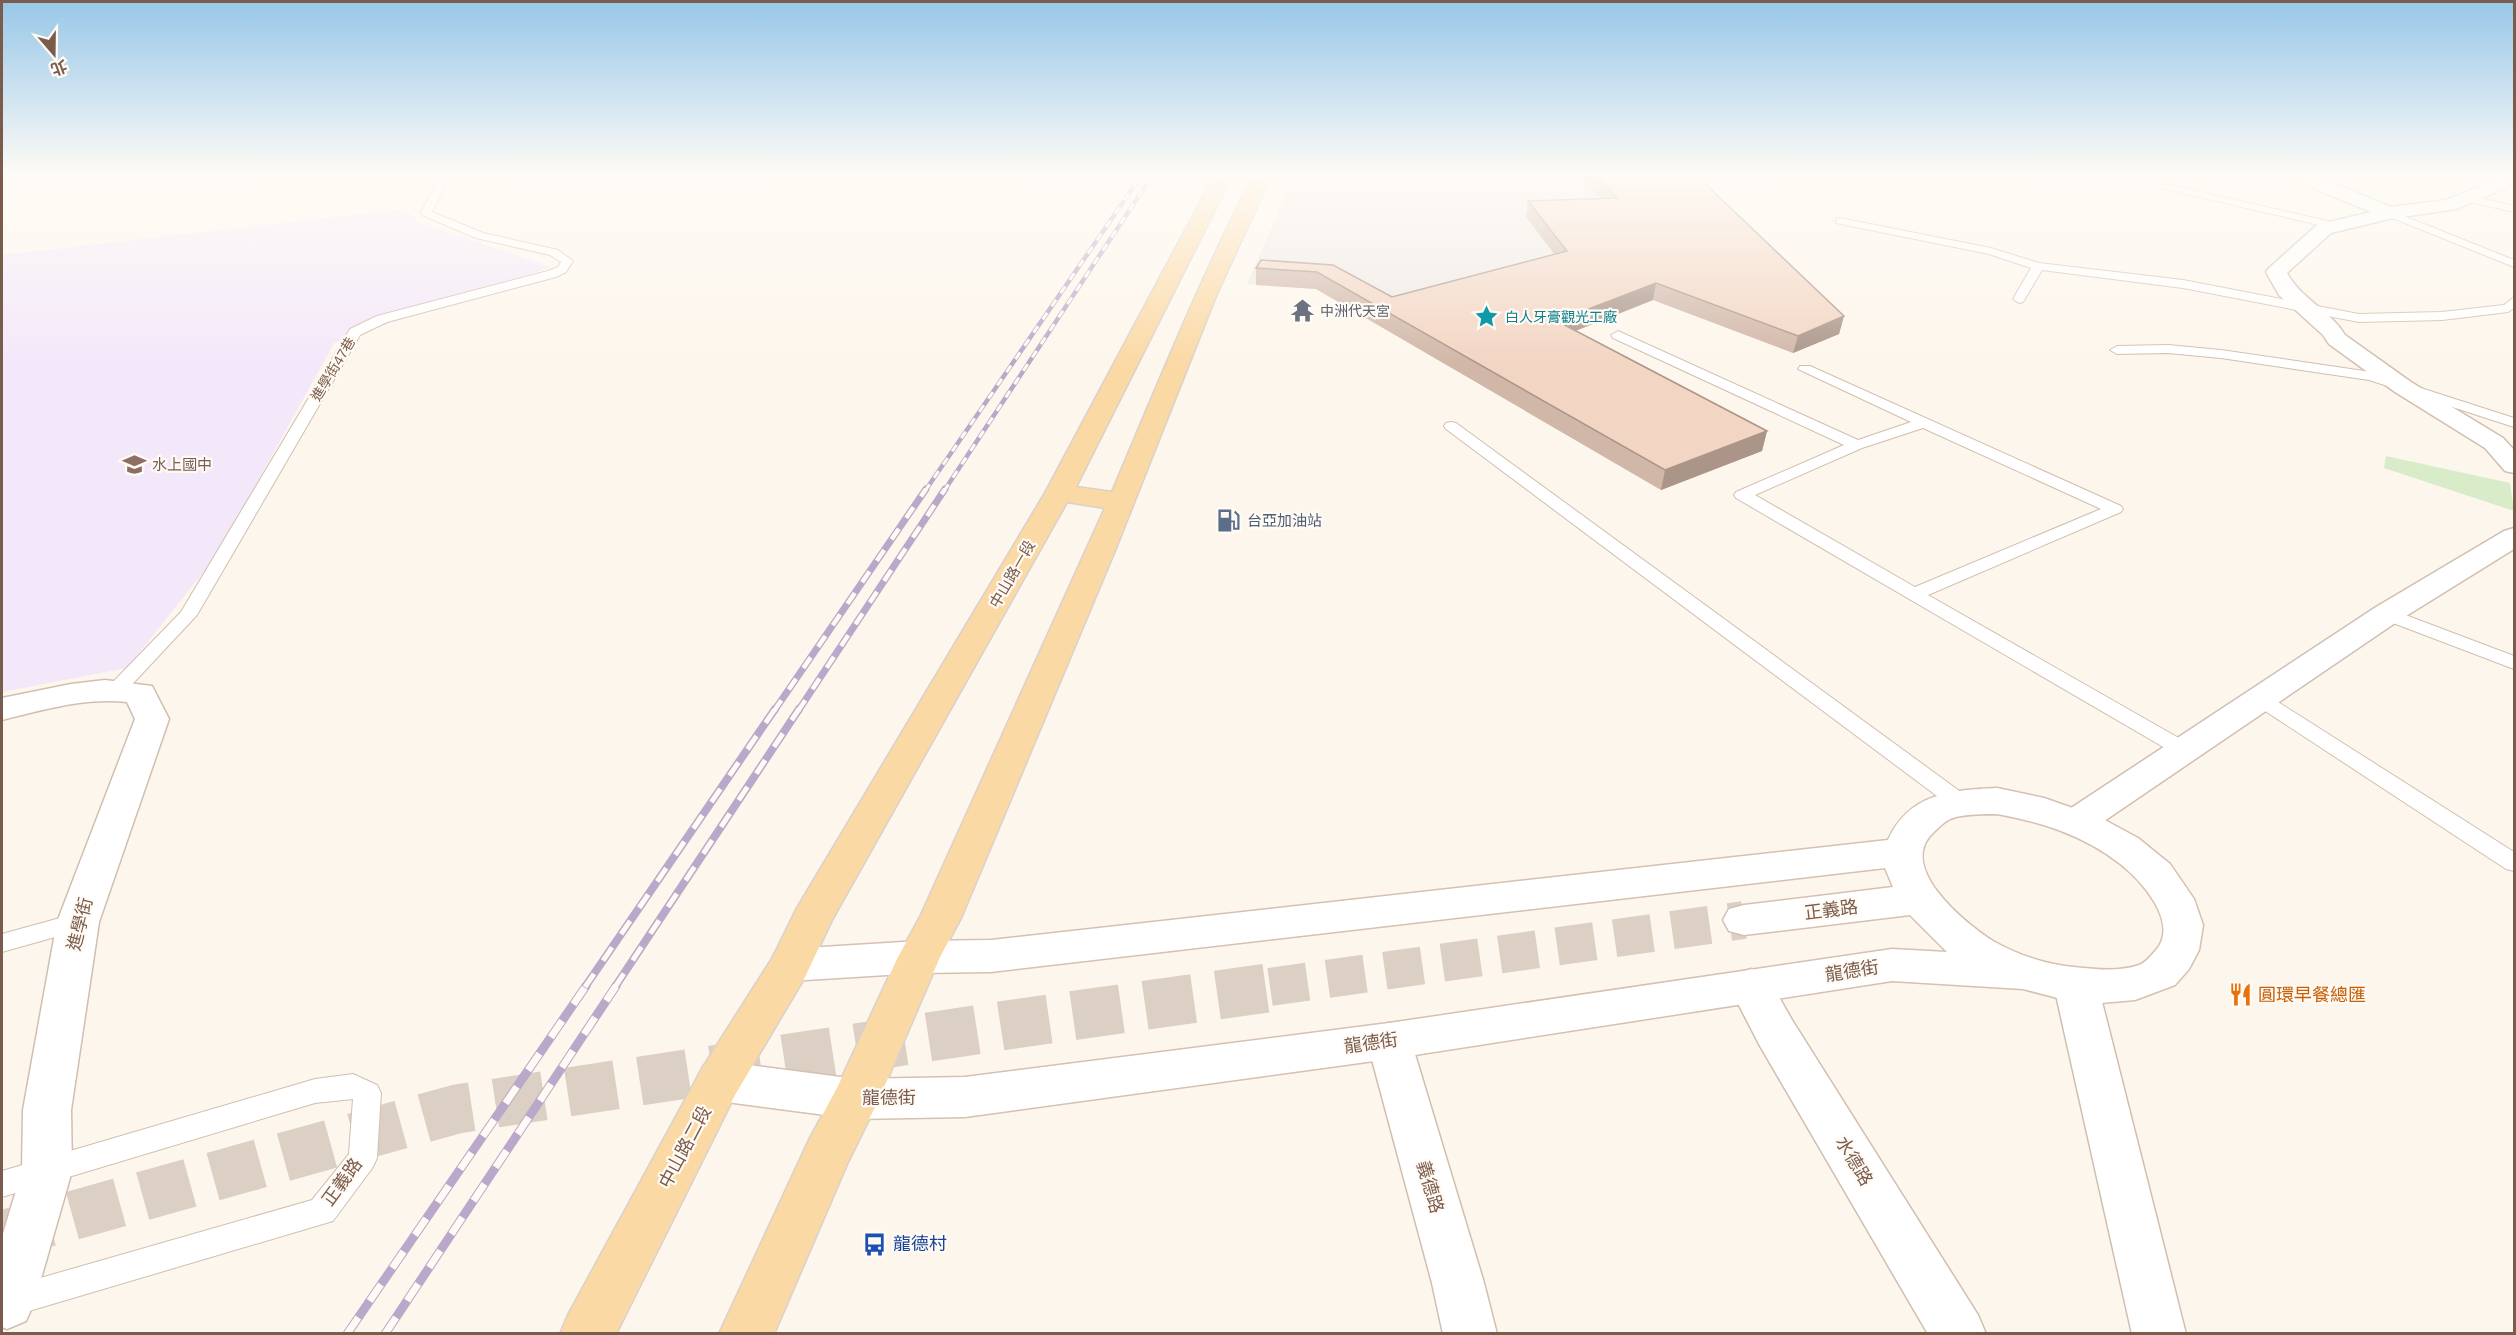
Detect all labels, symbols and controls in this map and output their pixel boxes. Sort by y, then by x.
north arrow [24,24,84,84]
text: 北 [49,57,69,78]
temple icon: 中洲代天宮 [1289,298,1315,324]
place label: 中洲代天宮 [1320,303,1390,319]
place icon: 白人牙膏觀光工廠 [1474,304,1500,330]
place label: 白人牙膏觀光工廠 [1505,309,1617,325]
street label: 進學街47巷 [308,334,358,404]
school or university icon: 水上國中 [121,451,147,477]
place label: 水上國中 [152,456,212,473]
fuel station icon: 台亞加油站 [1216,507,1242,533]
place label: 台亞加油站 [1247,512,1322,529]
street label: 中山路一段 [986,537,1038,611]
street label: 進學街 [64,895,96,953]
street label: 正義路 [1803,897,1859,923]
street label: 龍德街 [1824,957,1880,985]
restaurant icon: 圓環早餐總匯 [2227,982,2253,1008]
place label: 圓環早餐總匯 [2258,985,2366,1005]
street label: 龍德街 [1343,1029,1399,1057]
street label: 龍德街 [862,1088,916,1108]
street label: 中山路二段 [655,1103,715,1191]
street label: 水德路 [1832,1133,1876,1189]
street label: 正義路 [318,1154,366,1210]
street label: 義德路 [1413,1158,1447,1216]
bus stop icon: 龍德村 [862,1231,888,1257]
place label: 龍德村 [893,1234,947,1254]

